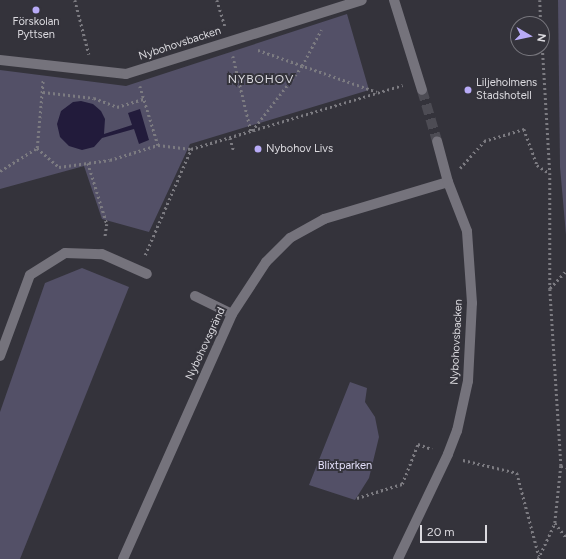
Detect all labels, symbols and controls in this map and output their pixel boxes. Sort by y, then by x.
marker: Förskolan Pyttsen [31,5,41,15]
place label: Förskolan Pyttsen [13,16,59,42]
north arrow [510,16,550,56]
street label: Nybohovsbacken [137,24,223,64]
text: N [534,33,548,43]
district label: NYBOHOV [228,73,294,87]
place label: Liljeholmens Stadshotell [476,77,537,103]
marker: Liljeholmens Stadshotell [463,85,473,95]
place label: Nybohov Livs [266,142,333,156]
marker: Nybohov Livs [253,144,263,154]
street label: Nybohovsbacken [448,299,466,385]
street label: Nybohovsgränd [183,306,229,382]
park label: Blixtparken [318,459,372,473]
scale bar [422,517,489,543]
text: 20 m [427,525,455,539]

